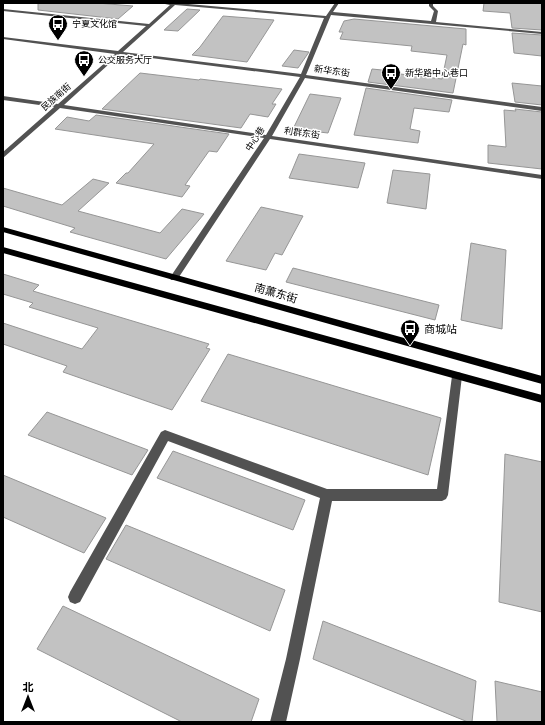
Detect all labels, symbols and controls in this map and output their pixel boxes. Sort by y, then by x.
bus stop icon: 宁夏文化馆 [47,13,69,41]
place label: 宁夏文化馆 [72,18,117,29]
bus stop icon: 公交服务大厅 [73,49,95,77]
place label: 公交服务大厅 [98,55,152,65]
bus stop icon: 新华路中心巷口 [380,62,402,90]
street label: 新华东街 [313,63,351,78]
place label: 新华路中心巷口 [405,67,468,78]
street label: 民族南街 [39,81,73,113]
street label: 中心巷 [243,125,267,153]
street label: 利群东街 [283,126,321,140]
street label: 南薰东街 [253,281,299,306]
bus stop icon: 商城站 [399,318,421,346]
place label: 商城站 [424,323,457,336]
north arrow [8,677,48,717]
text: 北 [23,681,34,694]

